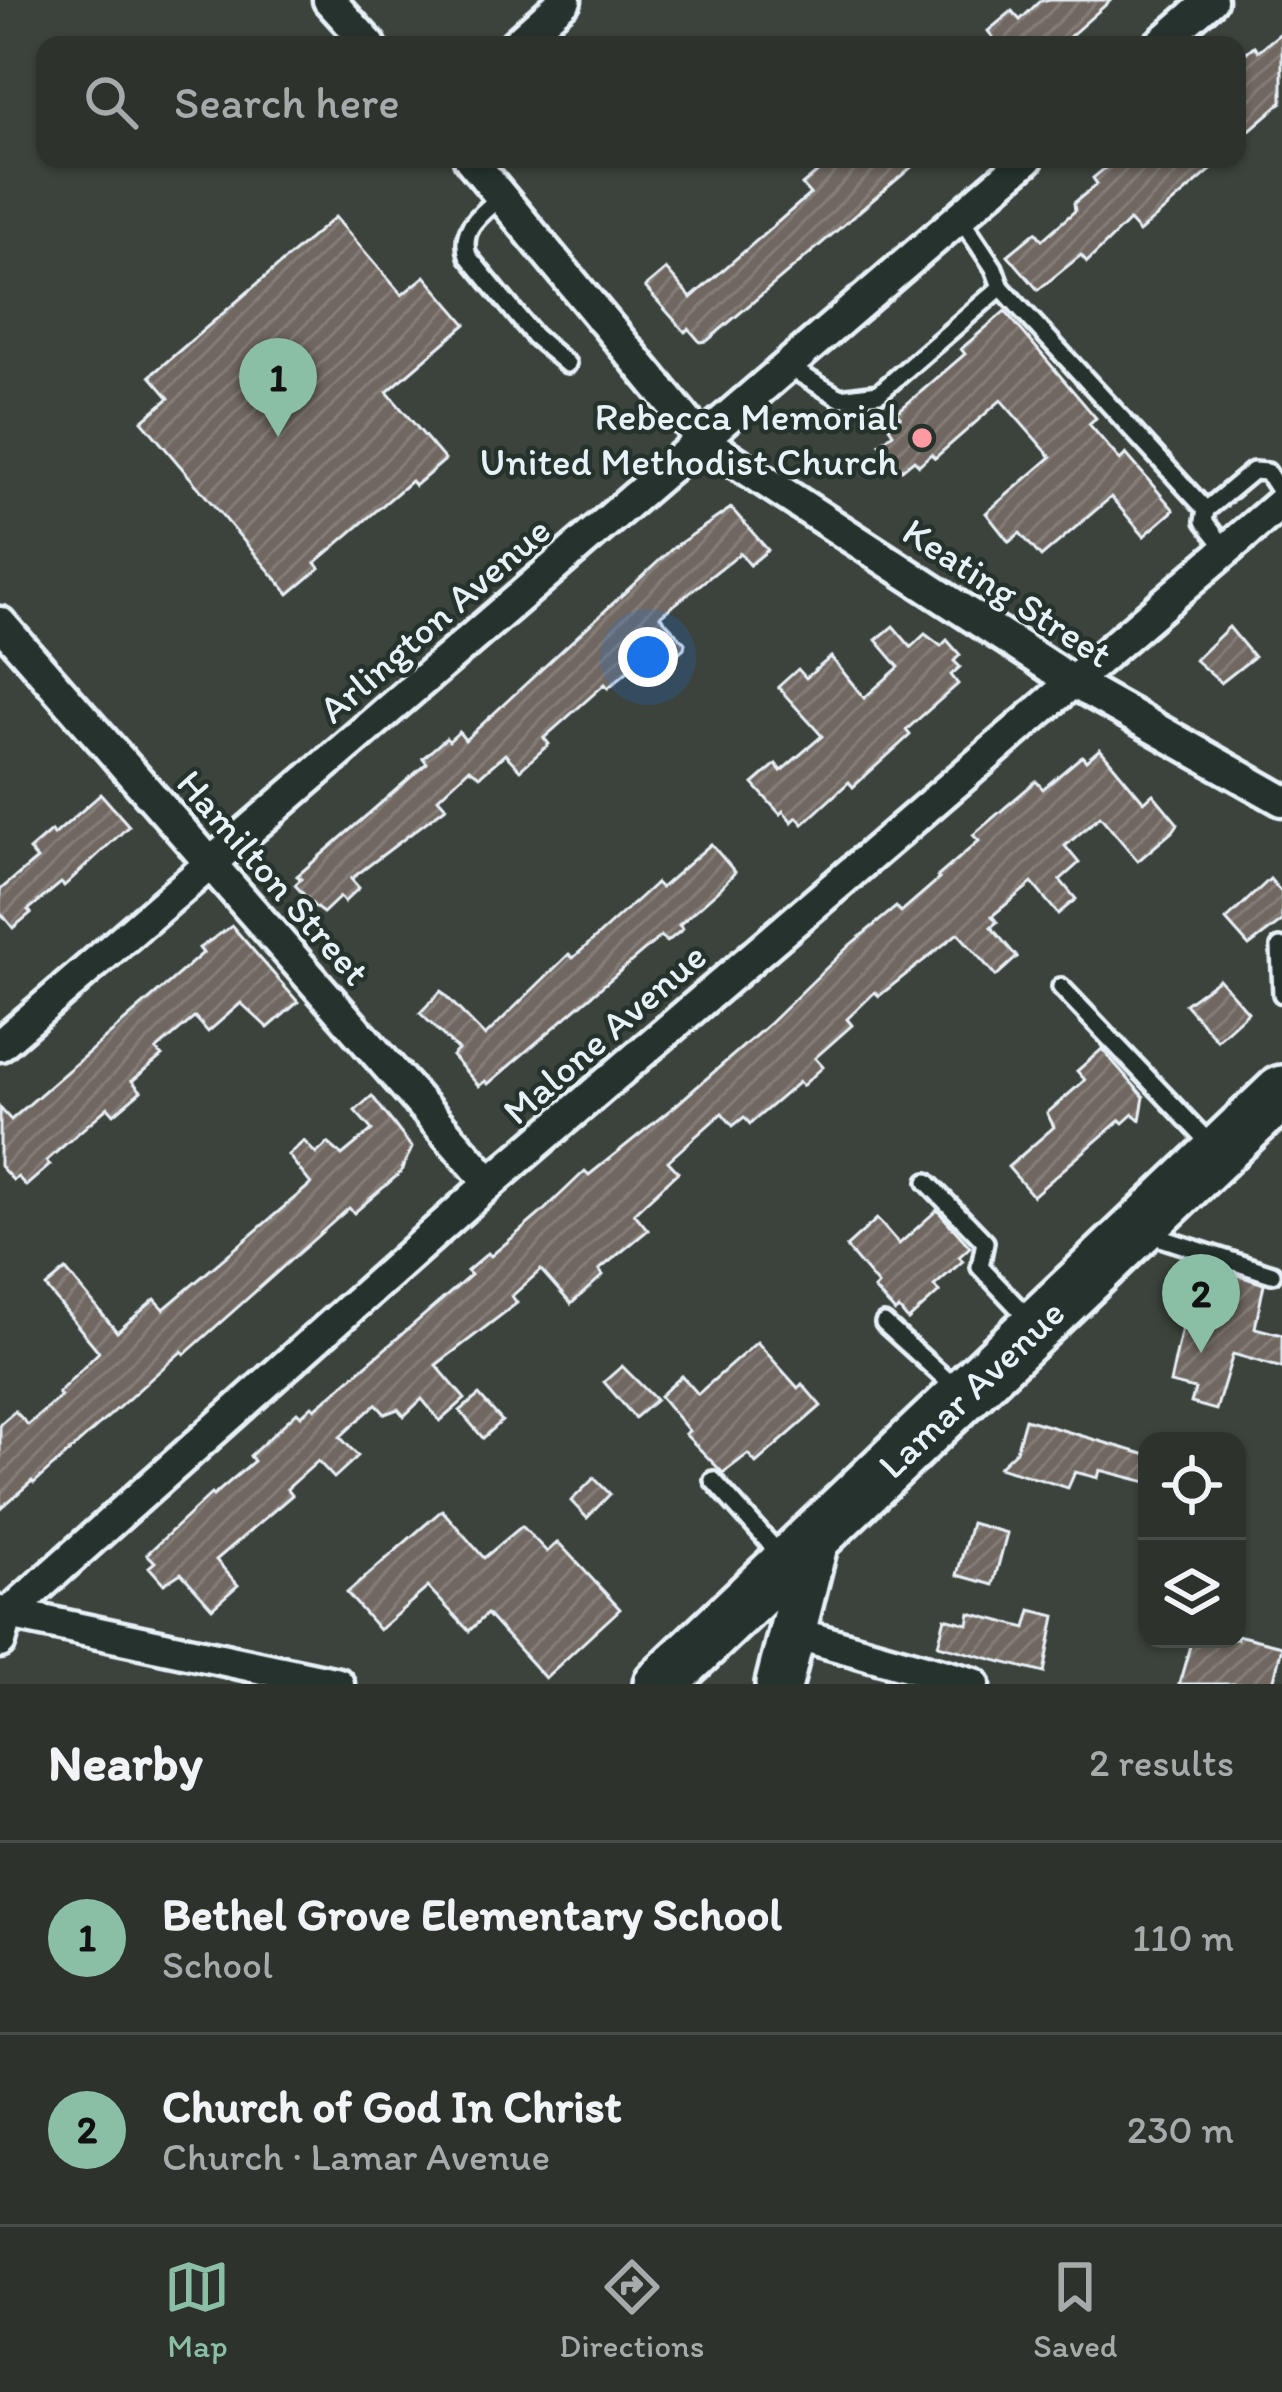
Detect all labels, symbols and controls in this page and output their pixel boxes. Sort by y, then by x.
search box [36,36,1246,168]
icon: search [78,69,144,135]
text: Search here [174,75,400,129]
pin: 1 [239,338,317,437]
place label: Rebecca Memorial United Methodist Church [480,393,898,485]
marker: Rebecca Memorial United Methodist Church [909,425,935,451]
street label: Arlington Avenue [309,506,560,733]
street label: Keating Street [894,507,1121,677]
your location [618,627,678,687]
street label: Hamilton Street [167,760,380,995]
street label: Malone Avenue [493,932,716,1134]
pin: 2 [1162,1254,1240,1353]
street label: Lamar Avenue [868,1289,1074,1488]
map controls [1138,1432,1246,1648]
button: locate [1138,1432,1246,1540]
button: layers [1138,1540,1246,1648]
text: Nearby [48,1732,203,1793]
text: 2 results [1089,1739,1234,1786]
text: Bethel Grove Elementary School [162,1887,782,1941]
text: 1 [78,1914,96,1961]
text: 110 m [1132,1914,1234,1961]
text: School [162,1941,273,1988]
text: Church of God In Christ [162,2079,621,2133]
text: 2 [77,2106,97,2153]
text: 230 m [1127,2106,1234,2153]
text: Church · Lamar Avenue [162,2133,550,2180]
tab: Map [164,2254,230,2365]
tab: Directions [559,2254,704,2365]
tab: Saved [1033,2254,1118,2365]

